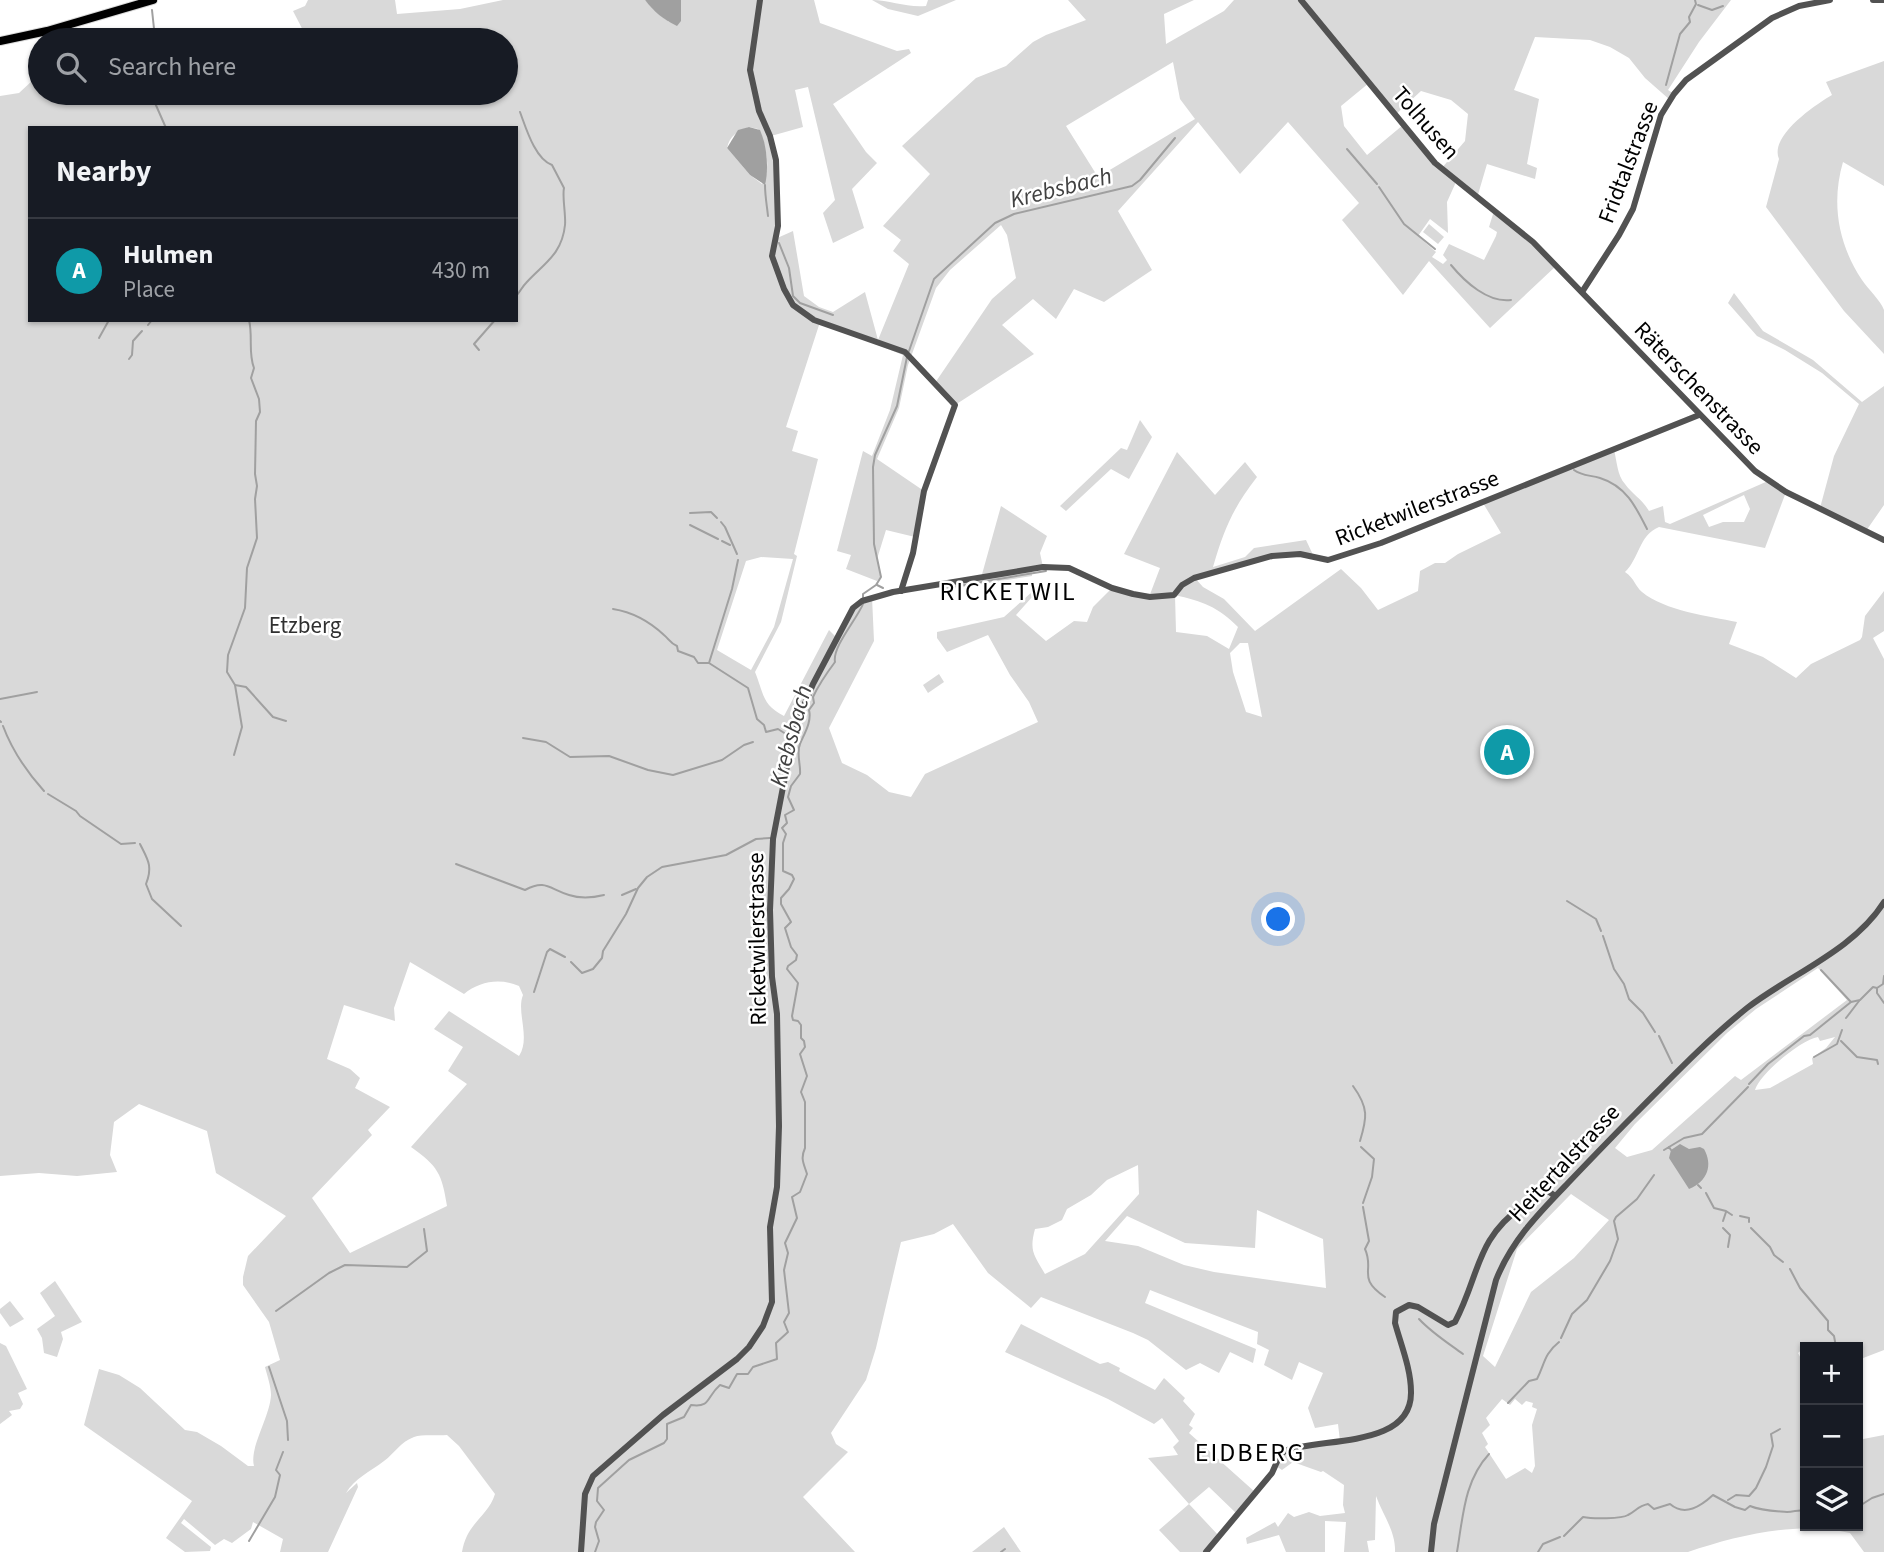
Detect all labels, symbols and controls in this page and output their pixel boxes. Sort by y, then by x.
search box [28,28,518,105]
icon: search [52,48,90,86]
text: Search here [108,48,236,85]
street label: Tolhusen [1385,79,1467,167]
street label: Fridtalstrasse [1590,96,1666,228]
text: Nearby [56,150,151,193]
water label: Krebsbach [1006,158,1116,218]
text: Hulmen [123,236,213,273]
text: A [72,254,86,287]
text: 430 m [432,254,490,287]
text: Place [123,273,175,306]
street label: Räterschenstrasse [1627,314,1771,462]
street label: Ricketwilerstrasse [1330,462,1504,554]
district label: RICKETWIL [939,573,1077,610]
park label: Etzberg [269,609,342,642]
water label: Krebsbach [761,681,821,791]
pin: A [1484,726,1530,778]
street label: Ricketwilerstrasse [739,852,775,1026]
your location [1261,902,1295,936]
street label: Heitertalstrasse [1501,1097,1627,1229]
map controls [1800,1342,1863,1531]
button: + [1800,1342,1863,1405]
button: − [1800,1405,1863,1468]
district label: EIDBERG [1195,1434,1305,1471]
button: layers [1800,1468,1863,1531]

